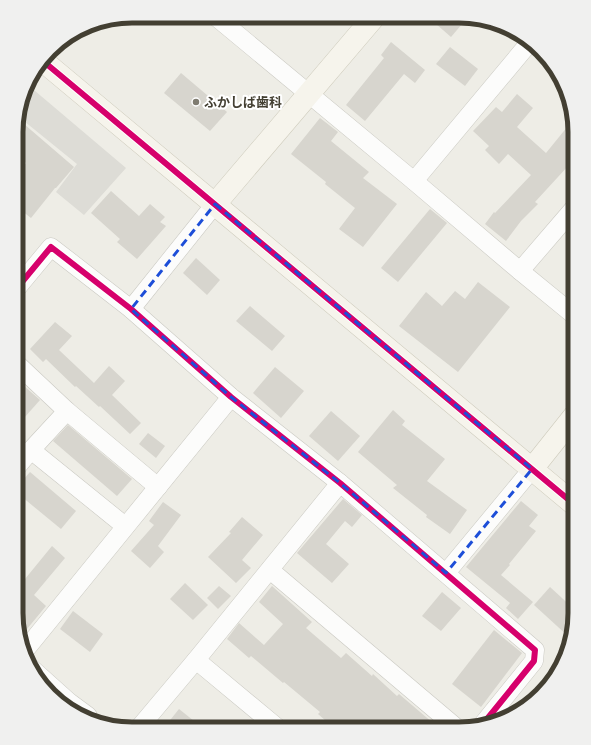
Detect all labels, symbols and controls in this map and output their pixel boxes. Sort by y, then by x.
place label: ふかしば歯科 [204,94,282,110]
marker: ふかしば歯科 [191,97,201,107]

